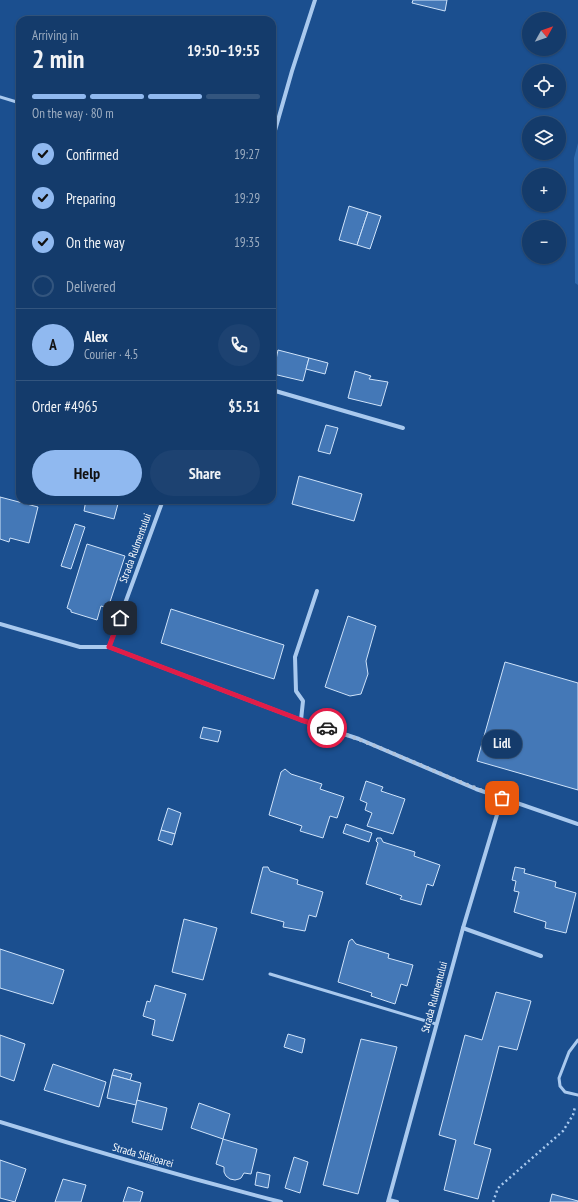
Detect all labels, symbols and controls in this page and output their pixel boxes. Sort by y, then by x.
north arrow [522,12,566,56]
map controls [522,12,566,264]
text: Arriving in [32,27,79,44]
text: 19:50–19:55 [187,41,260,60]
text: 2 min [32,42,85,75]
button: locate [522,64,566,108]
text: On the way · 80 m [32,105,114,122]
button: layers [522,116,566,160]
icon: check [32,143,54,165]
text: Confirmed [66,145,119,164]
text: 19:27 [234,146,260,163]
button: + [522,168,566,212]
icon: check [32,187,54,209]
text: Preparing [66,189,116,208]
text: 19:29 [234,190,260,207]
button: − [522,220,566,264]
icon: check [32,231,54,253]
text: On the way [66,233,125,252]
text: 19:35 [234,234,260,251]
text: Delivered [66,277,116,296]
button: phone [218,324,260,366]
text: Alex [84,327,108,346]
text: A [49,335,57,354]
text: Courier · 4.5 [84,346,138,363]
text: Order #4965 [32,397,98,416]
text: $5.51 [228,397,260,416]
button: Help [32,450,142,496]
button: Share [150,450,260,496]
street label: Strada Rulmentului [116,511,154,585]
pin [103,601,137,635]
icon: home [109,607,131,629]
courier [307,708,347,748]
icon: car [316,717,338,739]
callout: Lidl [482,730,522,758]
text: Lidl [493,735,511,752]
pin [485,781,519,815]
icon: bag [491,787,513,809]
street label: Strada Rulmentului [418,960,450,1034]
street label: Strada Slătioarei [111,1140,175,1170]

